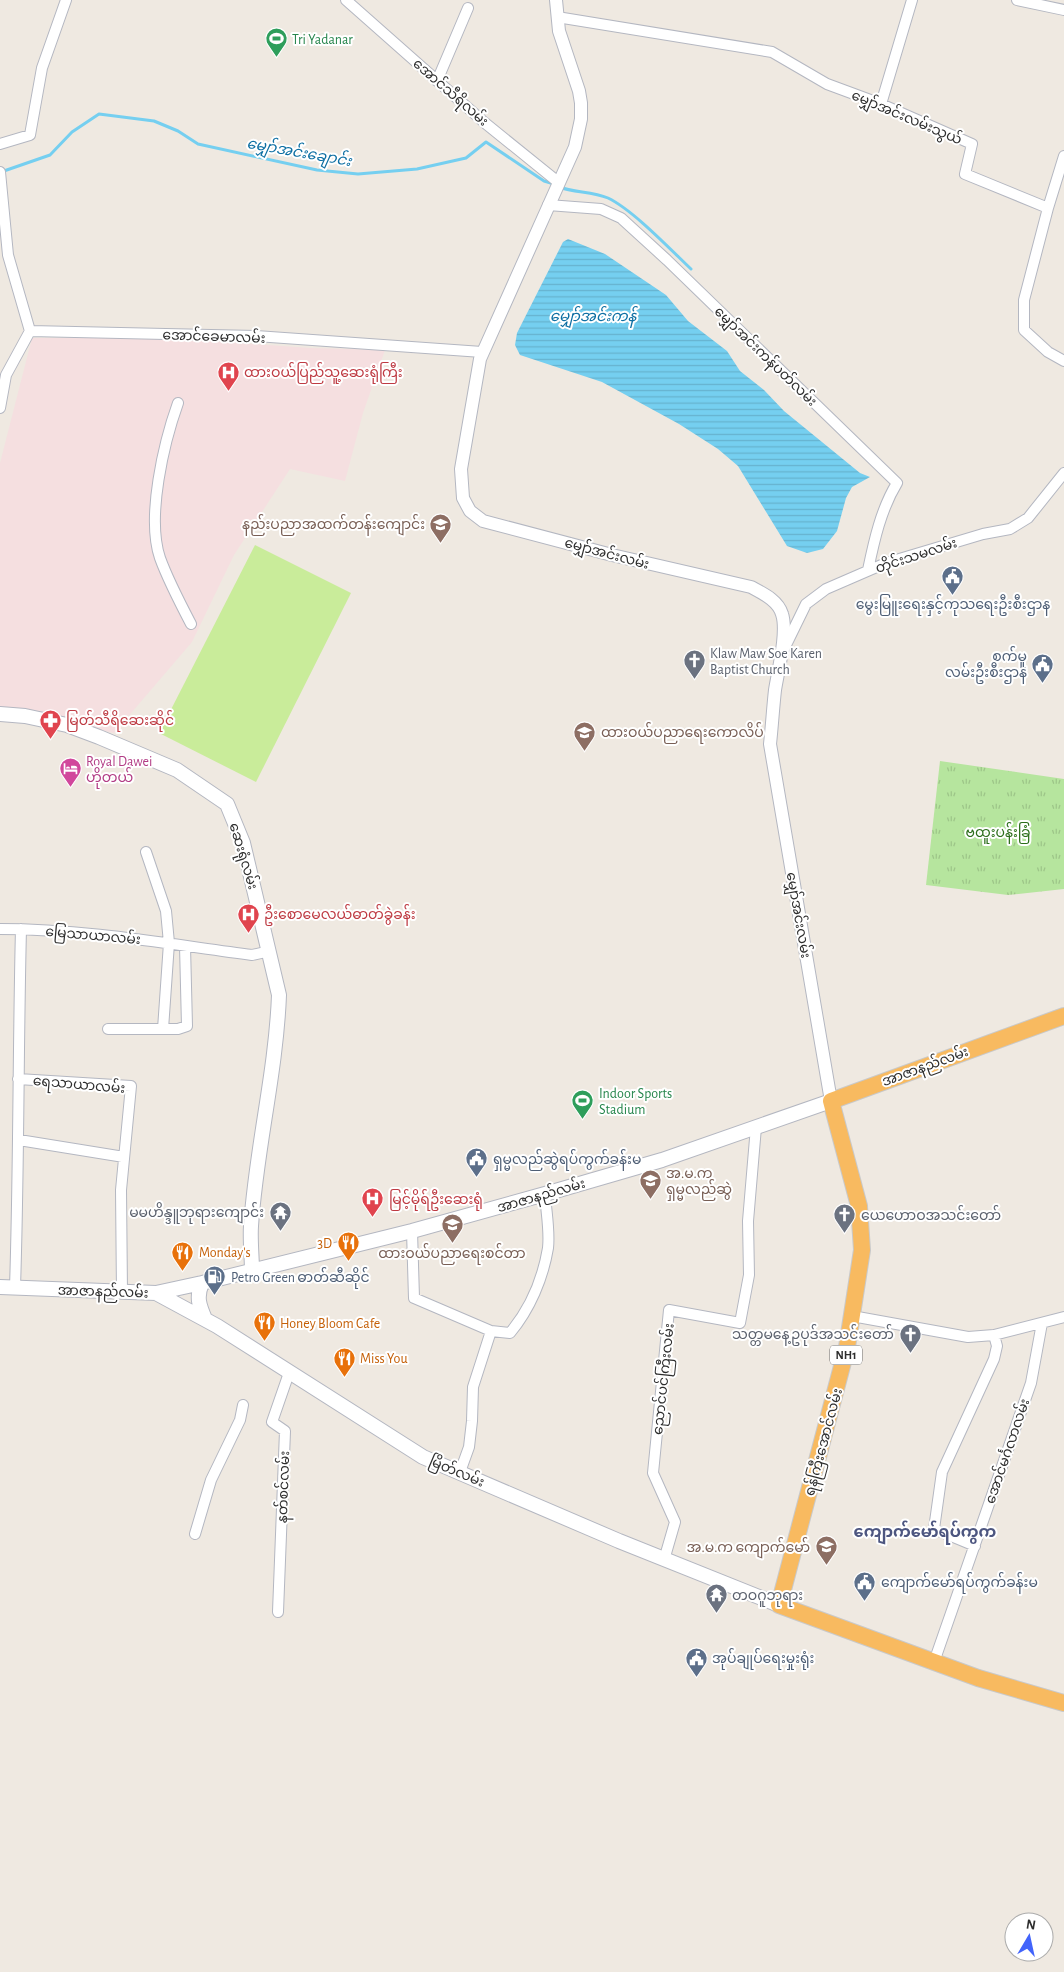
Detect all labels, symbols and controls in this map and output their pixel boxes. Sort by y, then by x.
sports icon: Tri Yadanar [264,27,288,58]
place label: Tri Yadanar [292,33,353,47]
street label: အောင်သီရိလမ်း [407,53,493,132]
street label: မျှော်အင်းလမ်းသွယ် [848,85,965,151]
water label: မျှော်အင်းချောင်း [245,132,354,173]
street label: မျှော်အင်းကန်ပတ်လမ်း [709,302,822,412]
water label: မျှော်အင်းကန် [550,305,639,328]
street label: အောင်ခေမာလမ်း [162,324,266,346]
hospital icon: ထားဝယ်ပြည်သူ့ဆေးရုံကြီး [216,360,240,391]
place label: ထားဝယ်ပြည်သူ့ဆေးရုံကြီး [244,362,403,384]
school or university icon: နည်းပညာအထက်တန်းကျောင်း [429,512,453,543]
place label: နည်းပညာအထက်တန်းကျောင်း [242,514,425,536]
street label: မျှော်အင်းလမ်း [562,532,652,576]
street label: တိုင်းသမလမ်း [872,532,960,580]
public building icon: မွေးမြူးရေးနှင့်ကုသရေးဦးစီးဌာန [941,564,965,595]
place label: မွေးမြူးရေးနှင့်ကုသရေးဦးစီးဌာန [856,594,1050,616]
place label: စက်မူ လမ်းဦးစီးဌာန [945,646,1027,684]
place label: Klaw Maw Soe Karen Baptist Church [710,647,822,677]
church icon: Klaw Maw Soe Karen Baptist Church [682,649,706,680]
public building icon: စက်မူ လမ်းဦးစီးဌာန [1031,652,1055,683]
pharmacy icon: မြတ်သီရိဆေးဆိုင် [38,708,62,739]
place label: မြတ်သီရိဆေးဆိုင် [66,710,174,732]
school or university icon: ထားဝယ်ပညာရေးကောလိပ် [573,720,597,751]
place label: ထားဝယ်ပညာရေးကောလိပ် [601,722,764,744]
place label: Royal Dawei ဟိုတယ် [86,755,152,789]
hotel icon: Royal Dawei ဟိုတယ် [58,757,82,788]
street label: ဆေးရုံလမ်း [222,820,264,892]
park label: ဗထူးပန်းခြံ [965,822,1031,844]
street label: မျှော်အင်းလမ်း [780,870,816,960]
hospital icon: ဦးစောမေလယ်ဓာတ်ခွဲခန်း [236,902,260,933]
place label: ဦးစောမေလယ်ဓာတ်ခွဲခန်း [264,904,416,926]
street label: မြေသာယာလမ်း [44,921,142,951]
street label: အာဇာနည်လမ်း [879,1041,972,1093]
street label: ရေသာယာလမ်း [32,1070,126,1100]
place label: Indoor Sports Stadium [599,1087,672,1117]
sports icon: Indoor Sports Stadium [571,1089,595,1120]
public building icon: ရှမ္မလည်ဆွဲရပ်ကွက်ခန်းမ [465,1147,489,1178]
place label: ရှမ္မလည်ဆွဲရပ်ကွက်ခန်းမ [493,1149,641,1171]
place label: အ.မ.က ရှမ္မလည်ဆွဲ [666,1167,732,1201]
school or university icon: အ.မ.က ရှမ္မလည်ဆွဲ [638,1169,662,1200]
street label: အာဇာနည်လမ်း [495,1173,588,1219]
hospital icon: မြင့်မိုရ်ဦးဆေးရုံ [361,1187,385,1218]
place label: မြင့်မိုရ်ဦးဆေးရုံ [389,1189,483,1211]
temple icon: မမဟိန္ဒူဘုရားကျောင်း [268,1200,292,1231]
place label: မမဟိန္ဒူဘုရားကျောင်း [129,1202,264,1224]
church icon: ယေဟောဝအသင်းတော် [833,1203,857,1234]
place label: ယေဟောဝအသင်းတော် [861,1205,1001,1223]
school or university icon: ထားဝယ်ပညာရေးစင်တာ [440,1213,464,1244]
restaurant icon: 3D [336,1231,360,1262]
place label: 3D [317,1237,332,1251]
restaurant icon: Monday's [171,1240,195,1271]
place label: ထားဝယ်ပညာရေးစင်တာ [378,1243,526,1265]
place label: Monday's [199,1246,251,1260]
fuel station icon: Petro Green ဓာတ်ဆီဆိုင် [203,1265,227,1296]
place label: Petro Green ဓာတ်ဆီဆိုင် [231,1267,370,1289]
street label: အာဇာနည်လမ်း [57,1279,149,1305]
restaurant icon: Honey Bloom Cafe [252,1311,276,1342]
place label: Honey Bloom Cafe [280,1317,380,1331]
street label: ညောင်ပင်ကြီးလမ်း [647,1322,681,1436]
church icon: သတ္တမနေ့ဥပုဒ်အသင်းတော် [898,1322,922,1353]
place label: သတ္တမနေ့ဥပုဒ်အသင်းတော် [732,1324,894,1346]
restaurant icon: Miss You [332,1346,356,1377]
road number: NH1 [830,1346,862,1364]
place label: Miss You [360,1352,408,1366]
street label: ရန်ကြီးအောင်လမ်း [799,1386,849,1499]
street label: အောင်မင်္ဂလာလမ်း [980,1396,1032,1506]
street label: မြိတ်လမ်း [425,1450,488,1493]
street label: နတ်စင်လမ်း [272,1451,296,1524]
district label: ကျောက်မော်ရပ်ကွက [854,1520,997,1545]
school or university icon: အ.မ.က ကျောက်မော် [814,1535,838,1566]
place label: အ.မ.က ကျောက်မော် [687,1537,810,1559]
public building icon: ကျောက်မော်ရပ်ကွက်ခန်းမ [853,1570,877,1601]
place label: ကျောက်မော်ရပ်ကွက်ခန်းမ [881,1572,1038,1594]
temple icon: တဝဂူဘုရား [704,1583,728,1614]
place label: တဝဂူဘုရား [732,1589,803,1607]
public building icon: အုပ်ချုပ်ရေးမှုးရုံး [684,1646,708,1677]
place label: အုပ်ချုပ်ရေးမှုးရုံး [712,1648,814,1670]
north arrow [1004,1912,1054,1962]
text: N [1025,1917,1037,1933]

